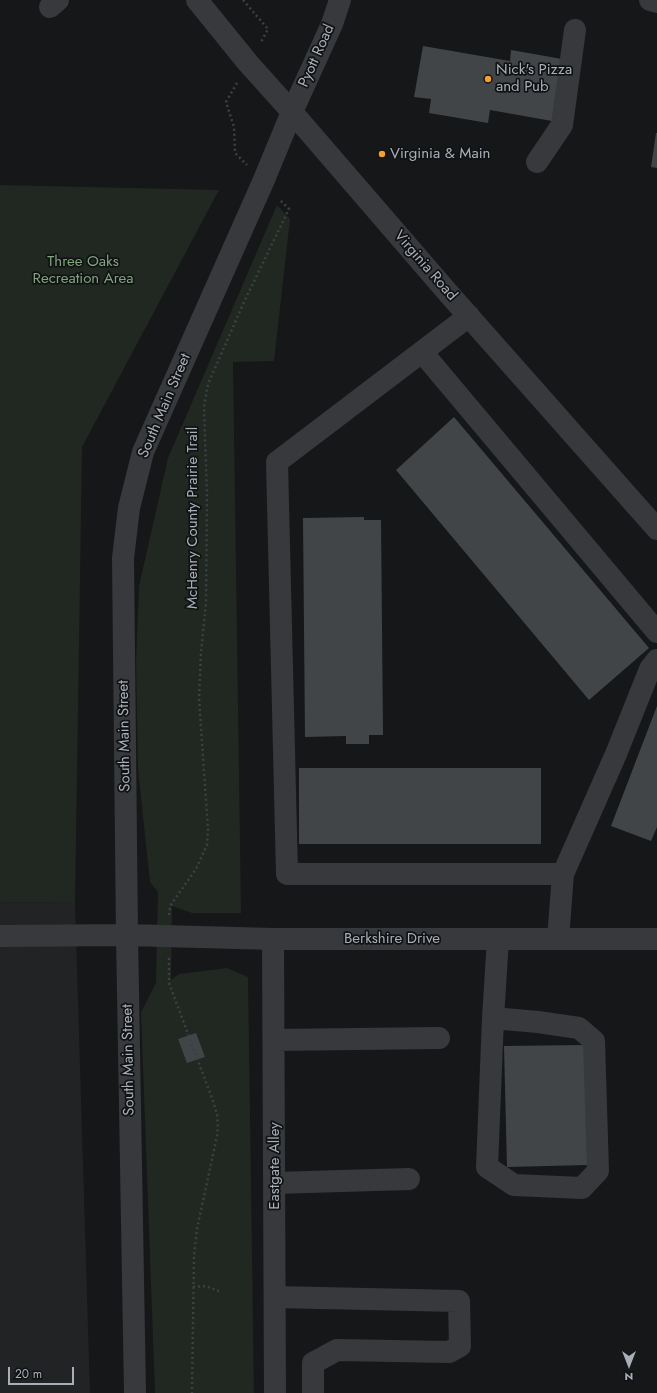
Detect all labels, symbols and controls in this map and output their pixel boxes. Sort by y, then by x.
street label: Pyott Road [295,22,339,90]
place label: Nick's Pizza and Pub [496,61,572,96]
marker: Nick's Pizza and Pub [483,74,493,84]
place label: Virginia & Main [390,145,490,163]
marker: Virginia & Main [377,149,387,159]
street label: Virginia Road [390,227,460,305]
park label: Three Oaks Recreation Area [33,253,133,288]
street label: South Main Street [135,351,195,461]
street label: McHenry County Prairie Trail [184,427,202,609]
street label: South Main Street [115,680,135,792]
street label: Berkshire Drive [344,930,440,948]
street label: South Main Street [119,1004,139,1116]
street label: Eastgate Alley [266,1122,284,1210]
north arrow [609,1345,649,1385]
scale bar [10,1359,76,1385]
text: 20 m [15,1365,42,1383]
text: N [625,1369,633,1385]

